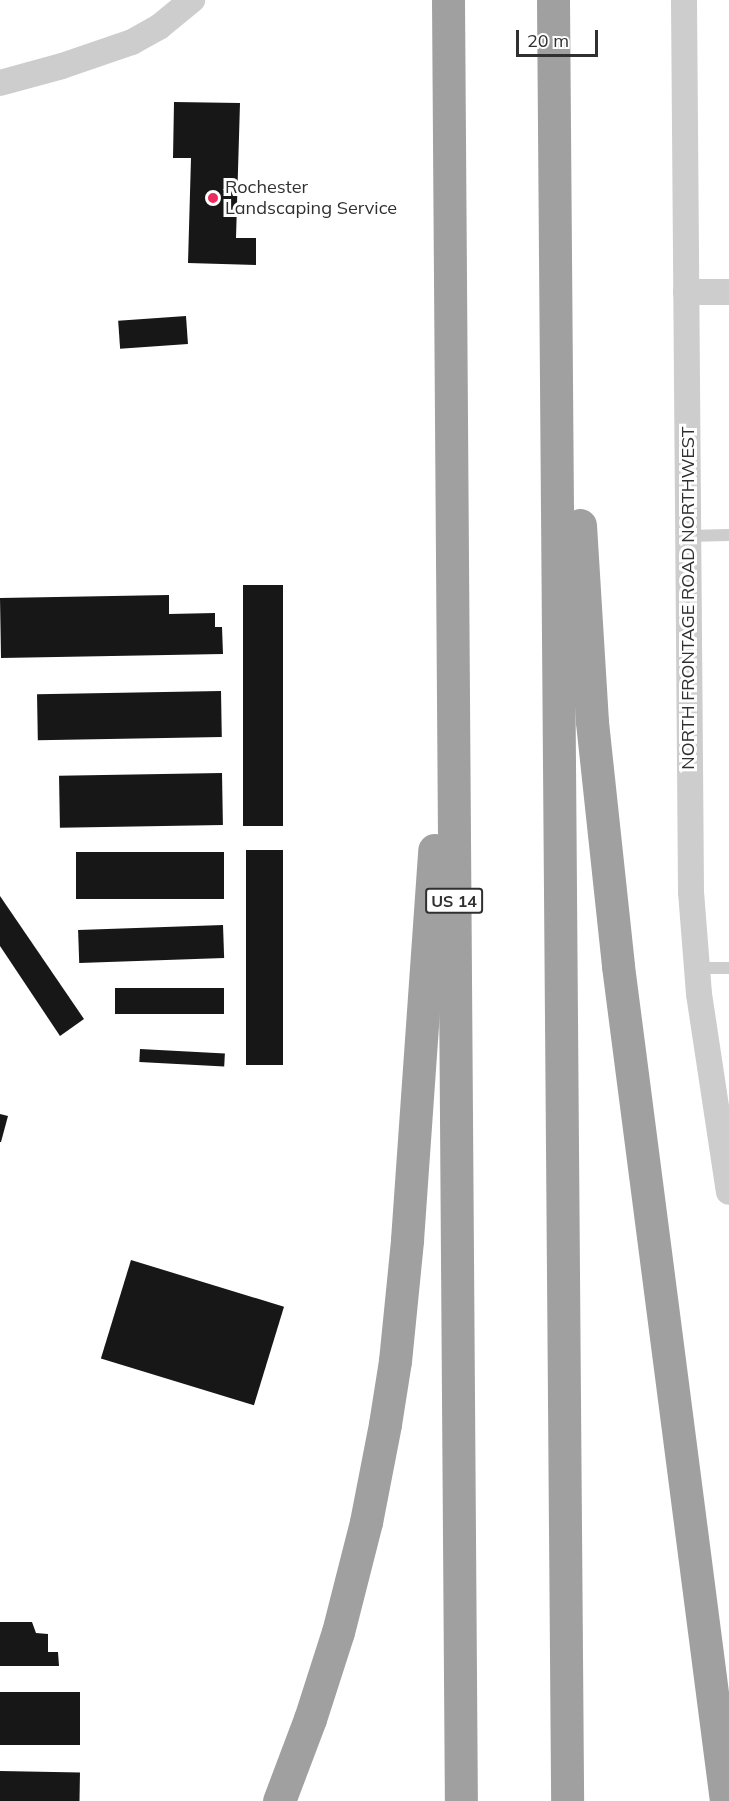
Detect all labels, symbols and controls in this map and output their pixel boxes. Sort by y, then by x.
scale bar [519,18,602,56]
text: 20 m [527,29,569,52]
place label: Rochester Landscaping Service [225,177,397,219]
marker: Rochester Landscaping Service [206,191,220,205]
street label: NORTH FRONTAGE ROAD NORTHWEST [677,426,699,770]
road number: US 14 [424,888,484,914]

